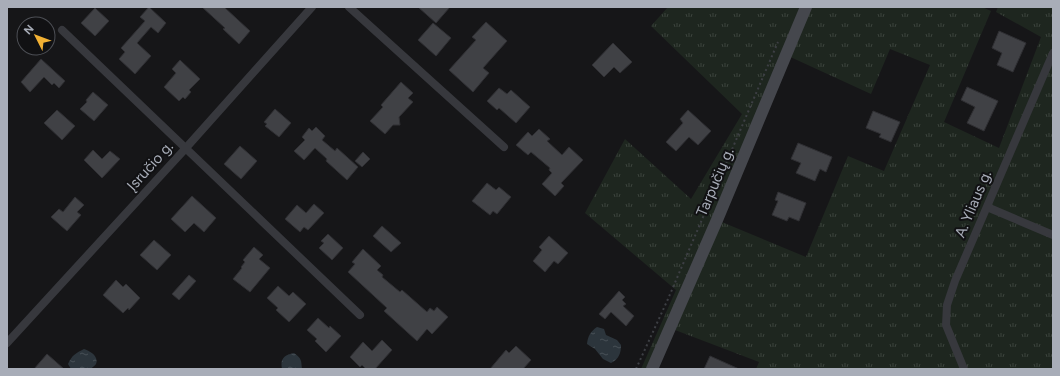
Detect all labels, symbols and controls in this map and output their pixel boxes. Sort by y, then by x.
north arrow [16,16,56,56]
text: N [21,22,37,37]
street label: Įsručio g. [123,138,177,194]
street label: Tarpučių g. [692,145,738,219]
street label: A. Yliaus g. [951,168,995,240]

